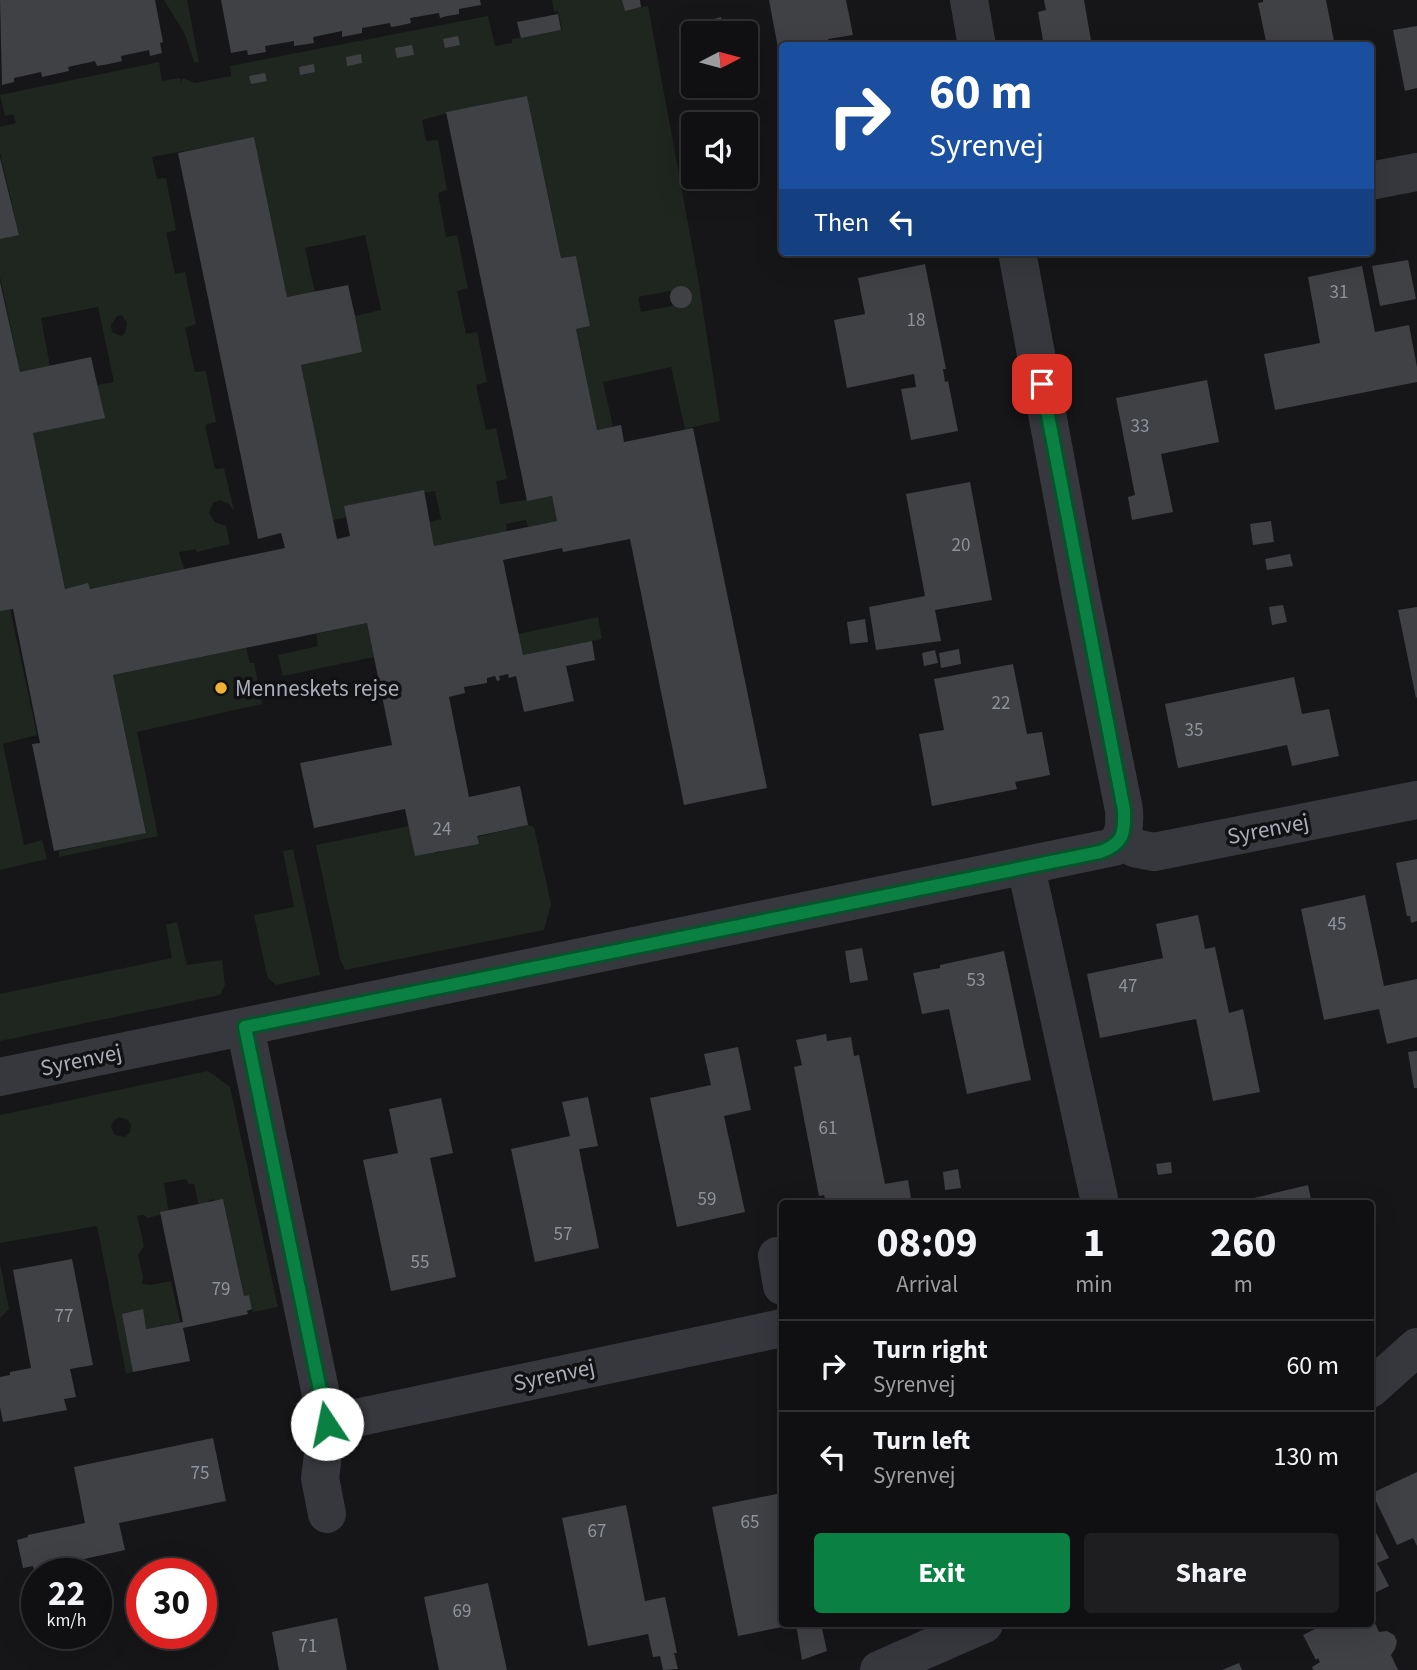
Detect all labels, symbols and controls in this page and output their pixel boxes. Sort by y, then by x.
north arrow [681,21,758,98]
map controls [681,21,758,189]
text: 60 m [929,58,1033,128]
icon: right [814,70,905,161]
button: sound [681,112,758,189]
text: Syrenvej [929,123,1044,169]
icon: left [883,203,921,241]
text: Then [814,204,869,241]
house number: 31 [1330,279,1348,306]
house number: 18 [907,307,925,334]
pin [1012,354,1072,414]
icon: arrive [1023,365,1061,403]
house number: 33 [1131,413,1149,440]
house number: 20 [952,532,970,559]
place label: Menneskets rejse [235,672,399,705]
marker: Menneskets rejse [213,680,229,696]
house number: 22 [992,690,1010,717]
house number: 35 [1185,717,1203,744]
street label: Syrenvej [1224,805,1312,853]
house number: 24 [433,816,451,843]
house number: 45 [1328,911,1346,938]
house number: 53 [967,967,985,994]
house number: 47 [1119,973,1137,1000]
street label: Syrenvej [37,1035,125,1085]
house number: 61 [819,1115,837,1142]
house number: 59 [698,1186,716,1213]
text: 08:09 [876,1213,978,1273]
text: 1 [1083,1213,1105,1273]
text: 260 [1210,1213,1277,1273]
house number: 57 [554,1221,572,1248]
house number: 55 [411,1249,429,1276]
text: Arrival [896,1268,958,1301]
text: min [1075,1268,1113,1301]
text: m [1234,1268,1253,1301]
house number: 79 [212,1276,230,1303]
house number: 77 [55,1303,73,1330]
text: Turn right [873,1331,988,1368]
icon: right [814,1347,852,1385]
text: 60 m [1286,1347,1339,1384]
street label: Syrenvej [510,1350,598,1400]
text: Syrenvej [873,1368,956,1401]
position arrow [290,1387,364,1461]
text: Turn left [873,1422,970,1459]
icon: left [814,1438,852,1476]
text: 130 m [1273,1438,1339,1475]
text: Syrenvej [873,1459,956,1492]
house number: 75 [191,1460,209,1487]
house number: 65 [741,1509,759,1536]
house number: 67 [588,1518,606,1545]
button: Exit [814,1533,1070,1613]
button: Share [1084,1533,1339,1613]
speed limit sign: 30 [126,1558,217,1649]
text: 22 [48,1569,85,1619]
house number: 69 [453,1598,471,1625]
text: km/h [47,1608,86,1633]
house number: 71 [299,1633,317,1660]

